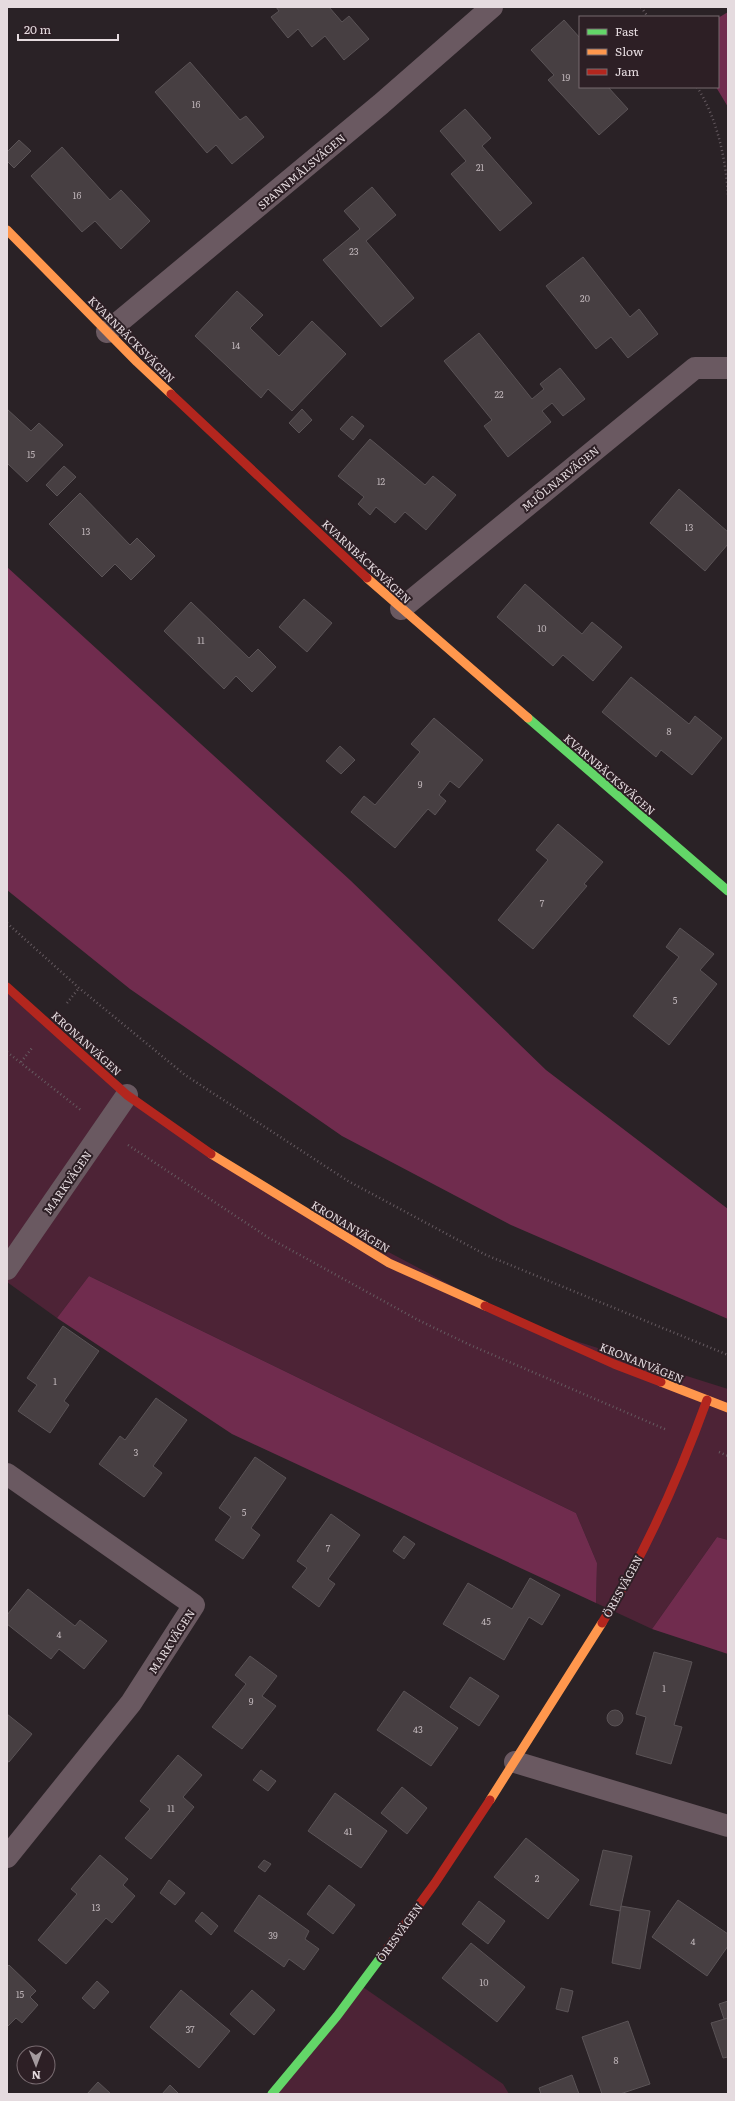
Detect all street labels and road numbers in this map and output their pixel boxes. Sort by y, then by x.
street label: SPANNMÅLSVÄGEN [254,129,348,213]
street label: KVARNBÄCKSVÄGEN [85,292,179,386]
street label: MJÖLNARVÄGEN [518,442,602,514]
street label: KVARNBÄCKSVÄGEN [319,515,415,607]
street label: KVARNBÄCKSVÄGEN [561,730,659,818]
street label: KRONANVÄGEN [48,1007,126,1079]
street label: MARKVÄGEN [39,1147,95,1217]
street label: KRONANVÄGEN [309,1196,393,1256]
street label: KRONANVÄGEN [598,1338,686,1386]
street label: ÖRESVÄGEN [598,1552,646,1620]
street label: MARKVÄGEN [144,1606,198,1676]
street label: ÖRESVÄGEN [372,1899,426,1965]

